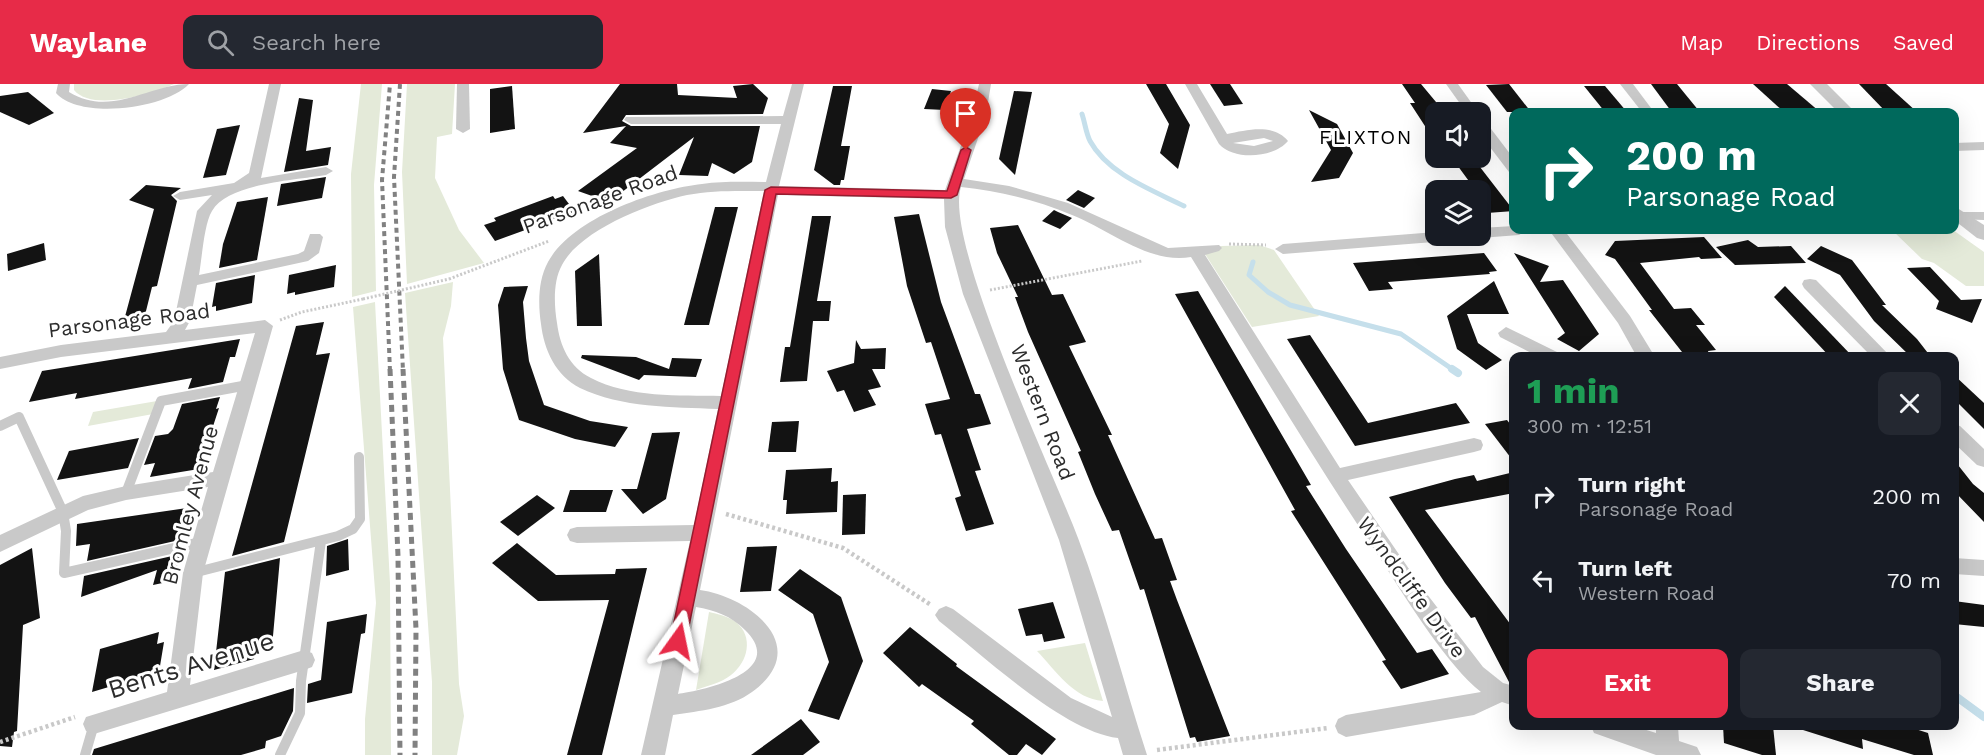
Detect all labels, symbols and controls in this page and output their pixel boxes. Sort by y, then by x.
search box [183,15,603,69]
text: Waylane [30,26,147,59]
icon: search [204,26,237,59]
text: Search here [252,30,381,55]
text: Map [1680,30,1723,55]
text: Directions [1756,30,1860,55]
text: Saved [1893,30,1954,55]
pin [940,88,991,150]
icon: arrive [949,97,982,130]
map controls [1425,102,1491,246]
button: sound [1425,102,1491,168]
district label: FLIXTON [1319,125,1413,149]
text: 200 m [1626,131,1757,180]
icon: right [1527,132,1605,210]
street label: Parsonage Road [519,159,681,239]
button: layers [1425,180,1491,246]
text: Parsonage Road [1626,181,1836,213]
street label: Parsonage Road [47,298,211,342]
street label: Western Road [1006,341,1080,483]
text: 1 min [1527,370,1619,412]
button: close [1878,372,1941,435]
text: 300 m · 12:51 [1527,414,1652,438]
street label: Bromley Avenue [157,423,223,587]
text: Turn right [1578,472,1685,497]
icon: right [1527,480,1560,513]
text: 200 m [1872,484,1941,509]
text: Parsonage Road [1578,497,1733,521]
street label: Wyndcliffe Drive [1352,511,1472,663]
text: Turn left [1578,556,1672,581]
icon: left [1527,564,1560,597]
text: 70 m [1887,568,1941,593]
text: Western Road [1578,581,1715,605]
position arrow [646,609,710,673]
street label: Bents Avenue [104,625,278,705]
button: Exit [1527,649,1728,718]
button: Share [1740,649,1941,718]

